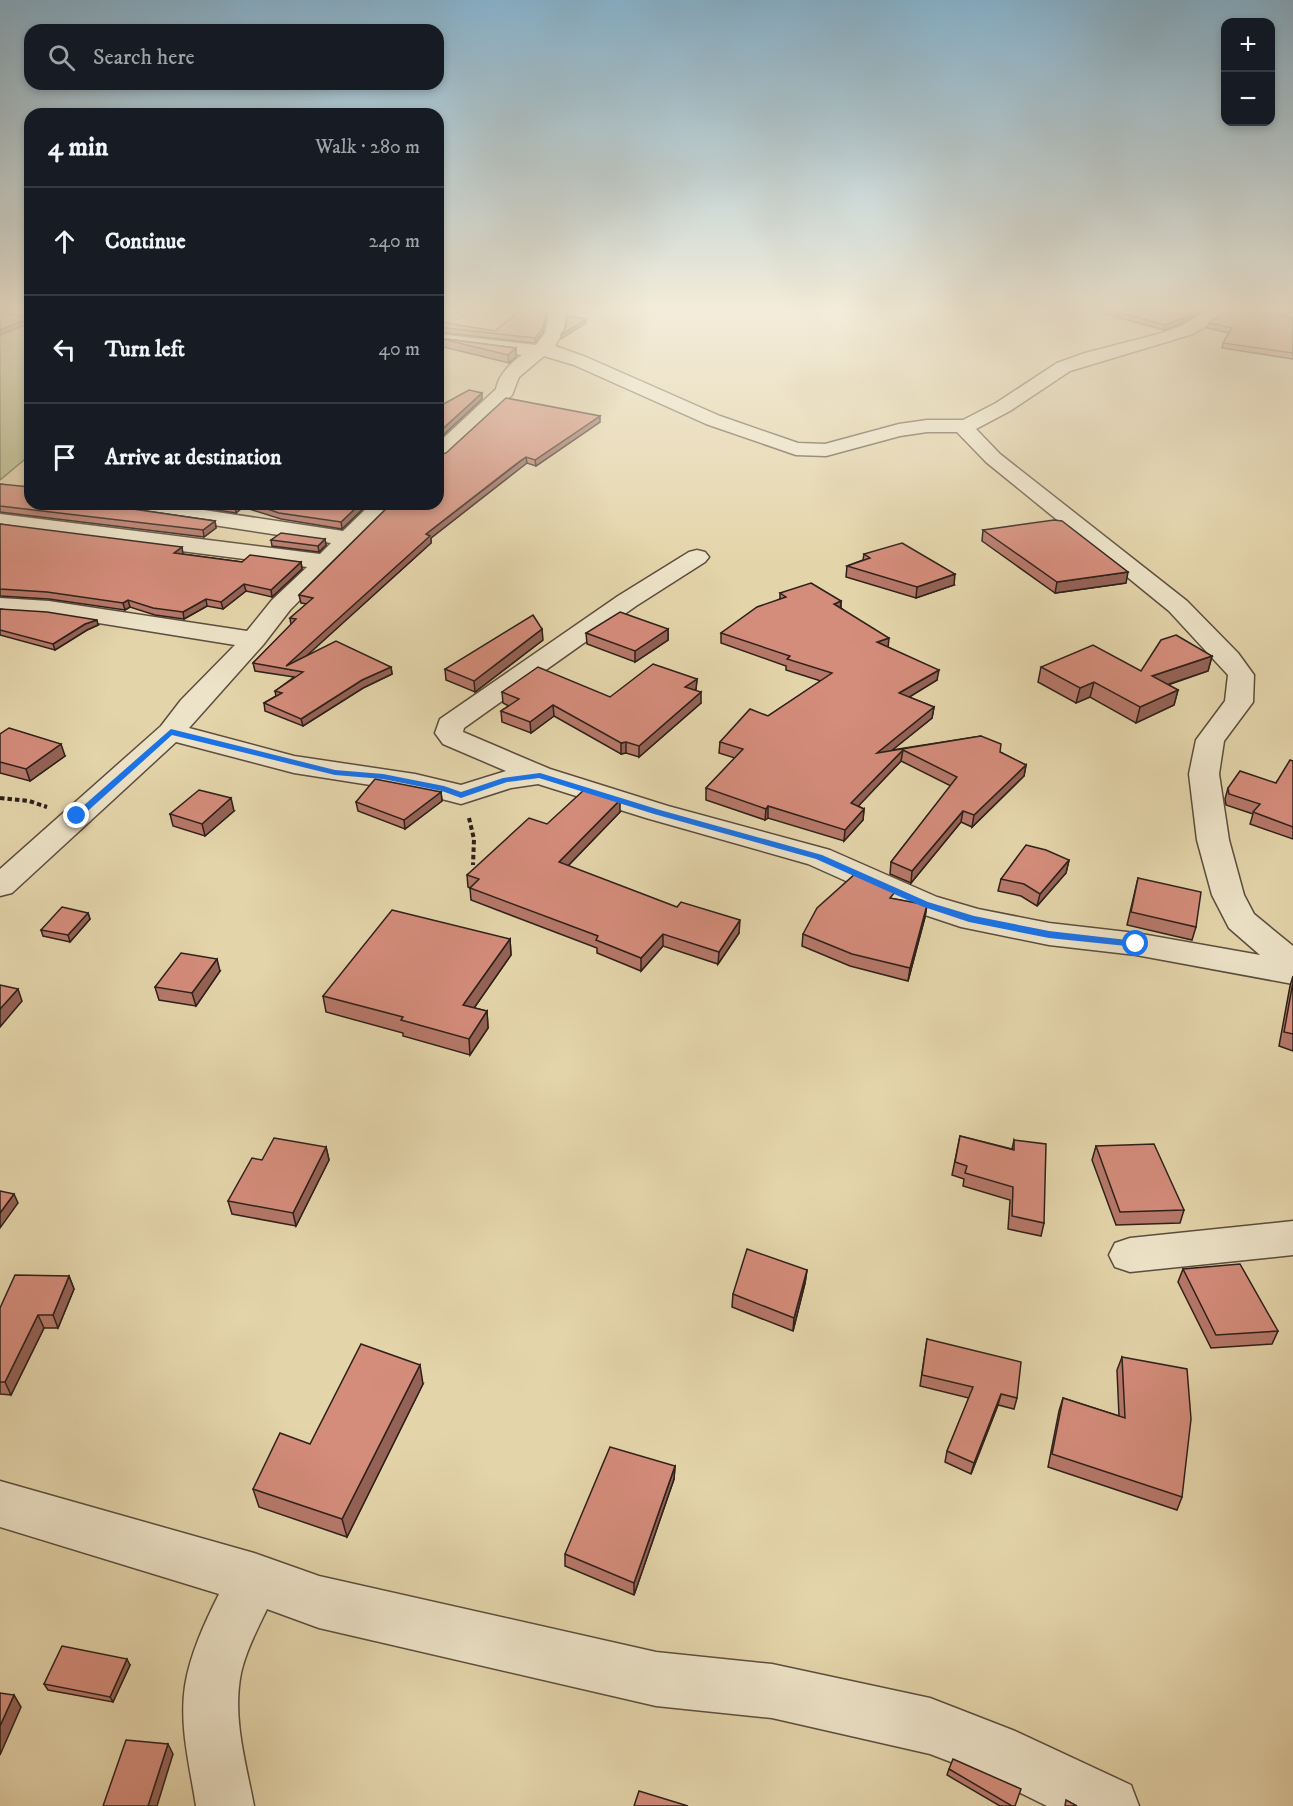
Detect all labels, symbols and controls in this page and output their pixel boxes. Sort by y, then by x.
map controls [1221,18,1275,126]
button: + [1221,18,1275,72]
search box [24,24,444,90]
icon: search [45,41,78,74]
text: Search here [93,44,195,71]
button: − [1221,72,1275,126]
text: 4 min [48,131,108,164]
text: Walk · 280 m [315,135,420,160]
icon: ahead [48,225,81,258]
text: Continue [105,228,186,255]
text: 240 m [369,229,420,254]
icon: left [48,333,81,366]
text: Turn left [105,336,185,363]
text: 40 m [378,337,420,362]
icon: arrive [48,441,81,474]
text: Arrive at destination [105,444,282,471]
route end [63,802,89,828]
route start [1122,930,1148,956]

